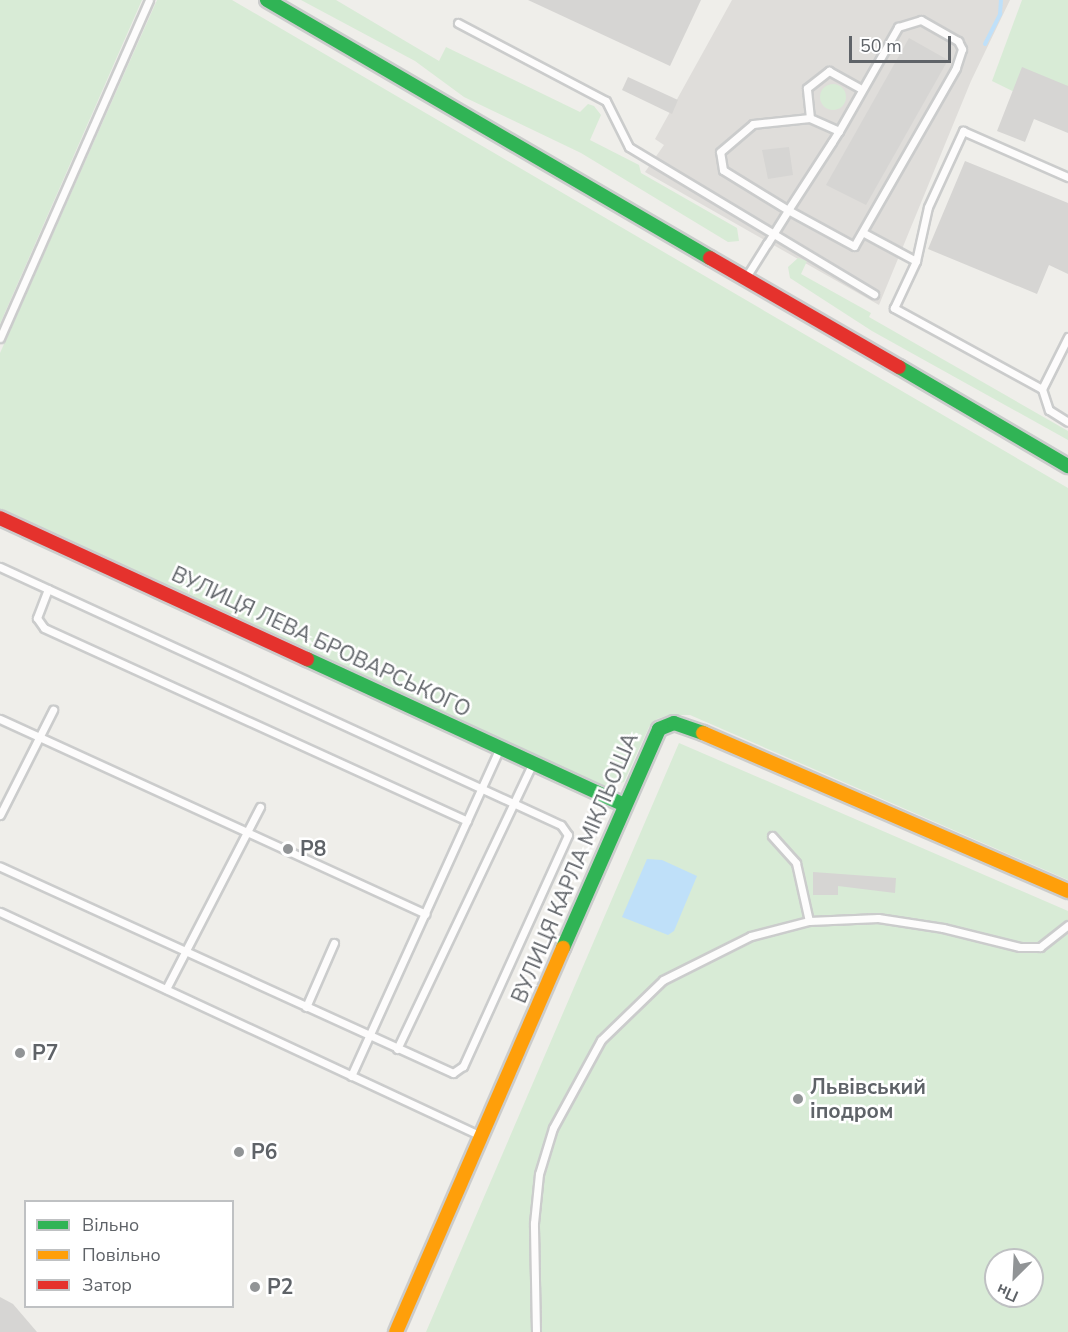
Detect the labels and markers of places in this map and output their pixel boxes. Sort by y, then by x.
place label: P8 [300,836,326,862]
marker: P8 [281,842,295,856]
place label: P7 [32,1040,58,1066]
marker: P7 [13,1046,27,1060]
place label: Львівський іподром [810,1074,926,1124]
marker: Львівський іподром [791,1092,805,1106]
place label: P6 [251,1139,277,1165]
marker: P6 [232,1145,246,1159]
place label: P2 [267,1274,293,1300]
marker: P2 [248,1280,262,1294]

